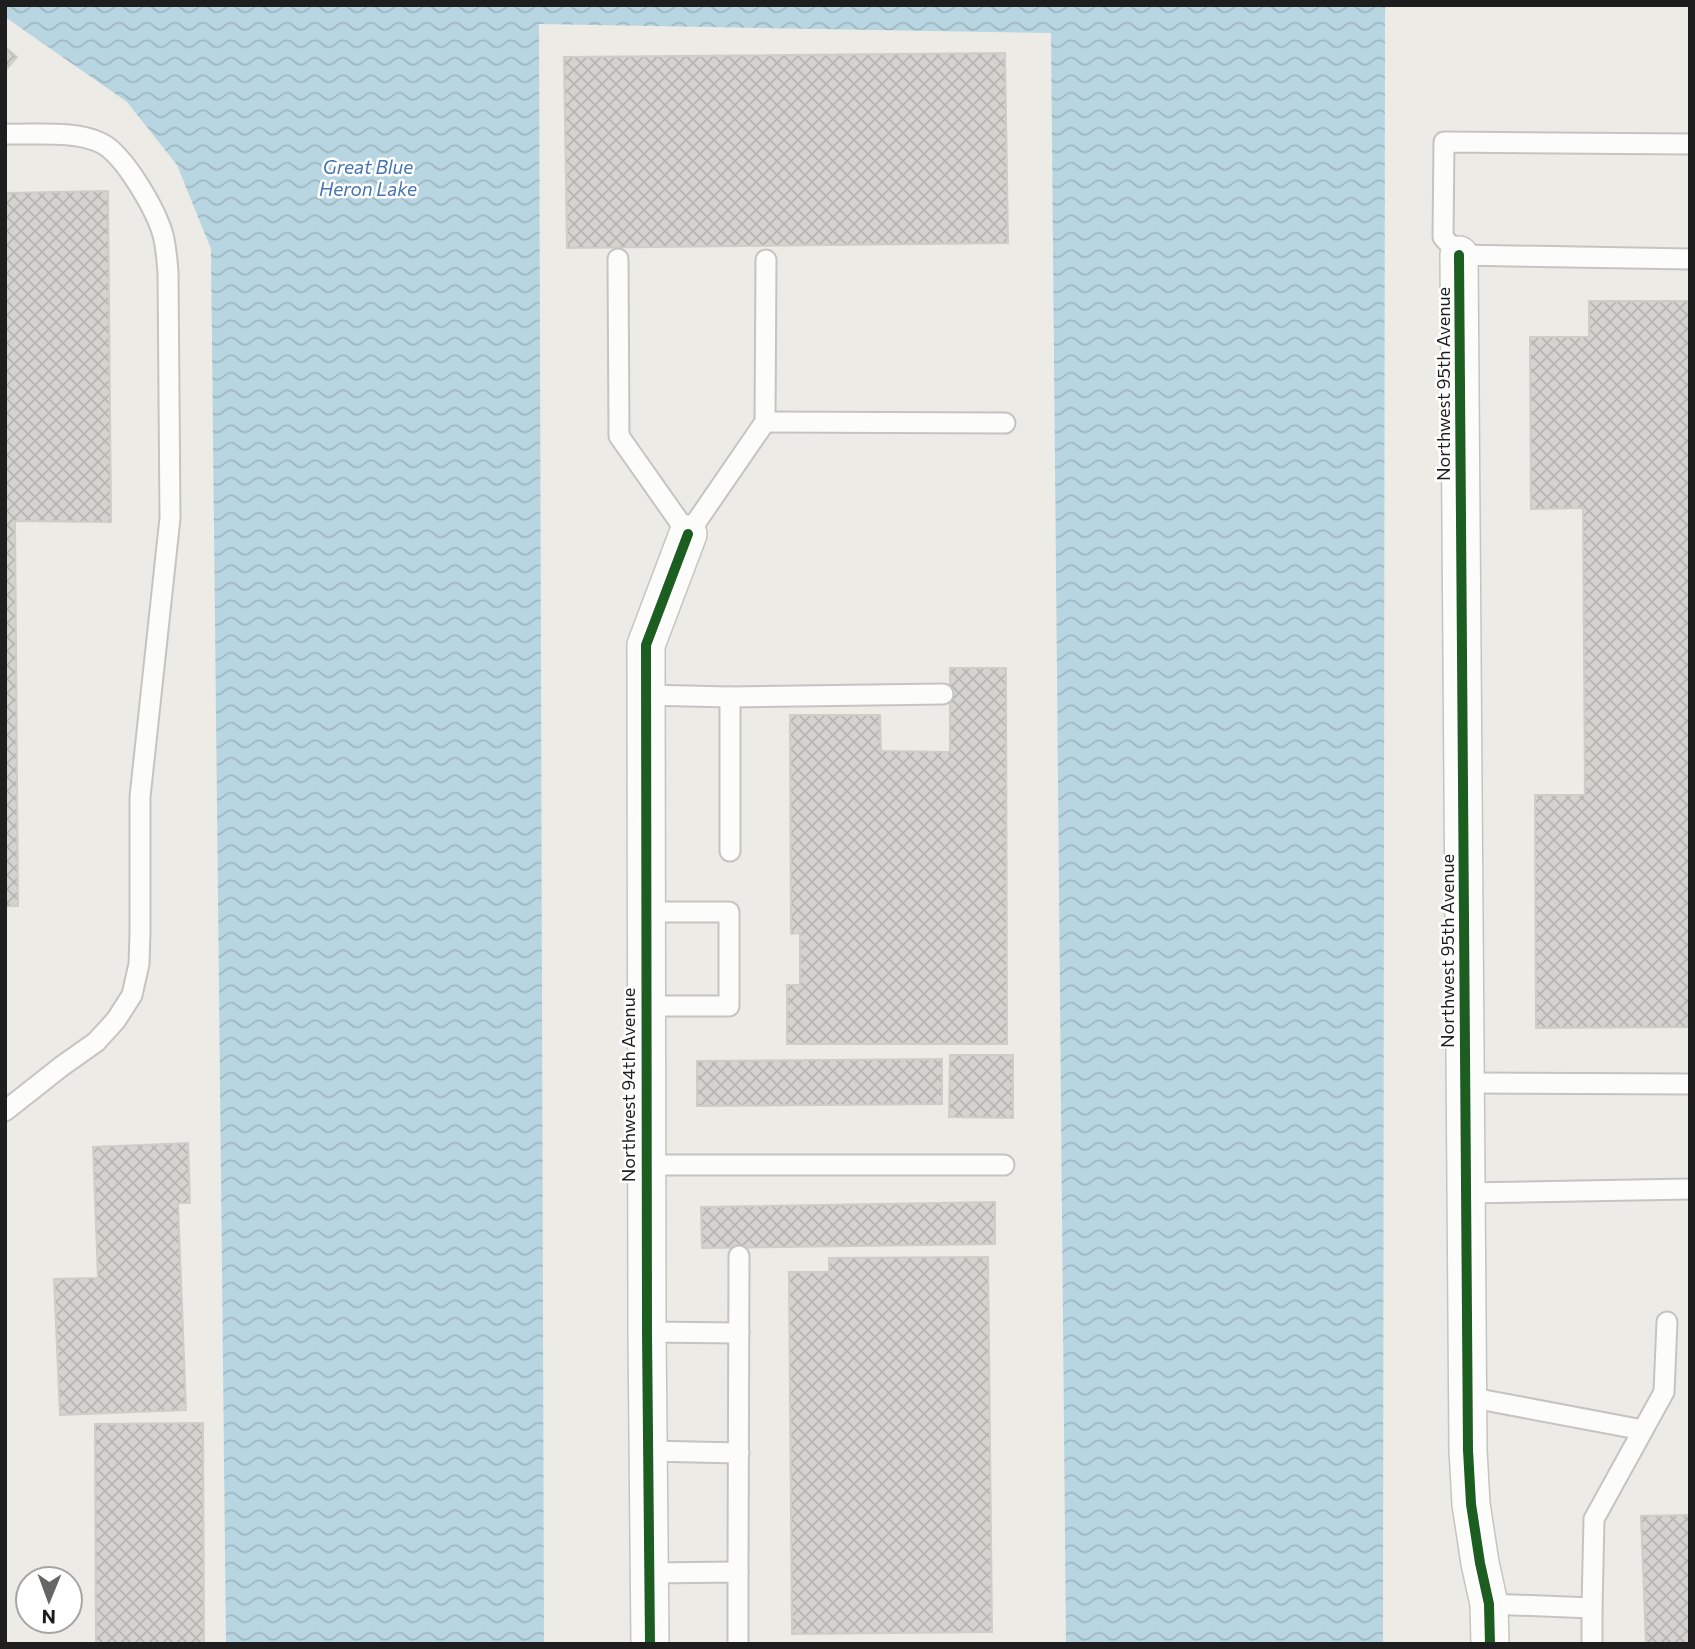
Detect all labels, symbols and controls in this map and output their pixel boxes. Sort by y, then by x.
water label: Great Blue Heron Lake [319,155,417,200]
street label: Northwest 95th Avenue [1432,287,1454,481]
street label: Northwest 95th Avenue [1436,854,1458,1048]
street label: Northwest 94th Avenue [617,988,639,1182]
north arrow [14,1565,84,1635]
text: N [41,1606,56,1629]

